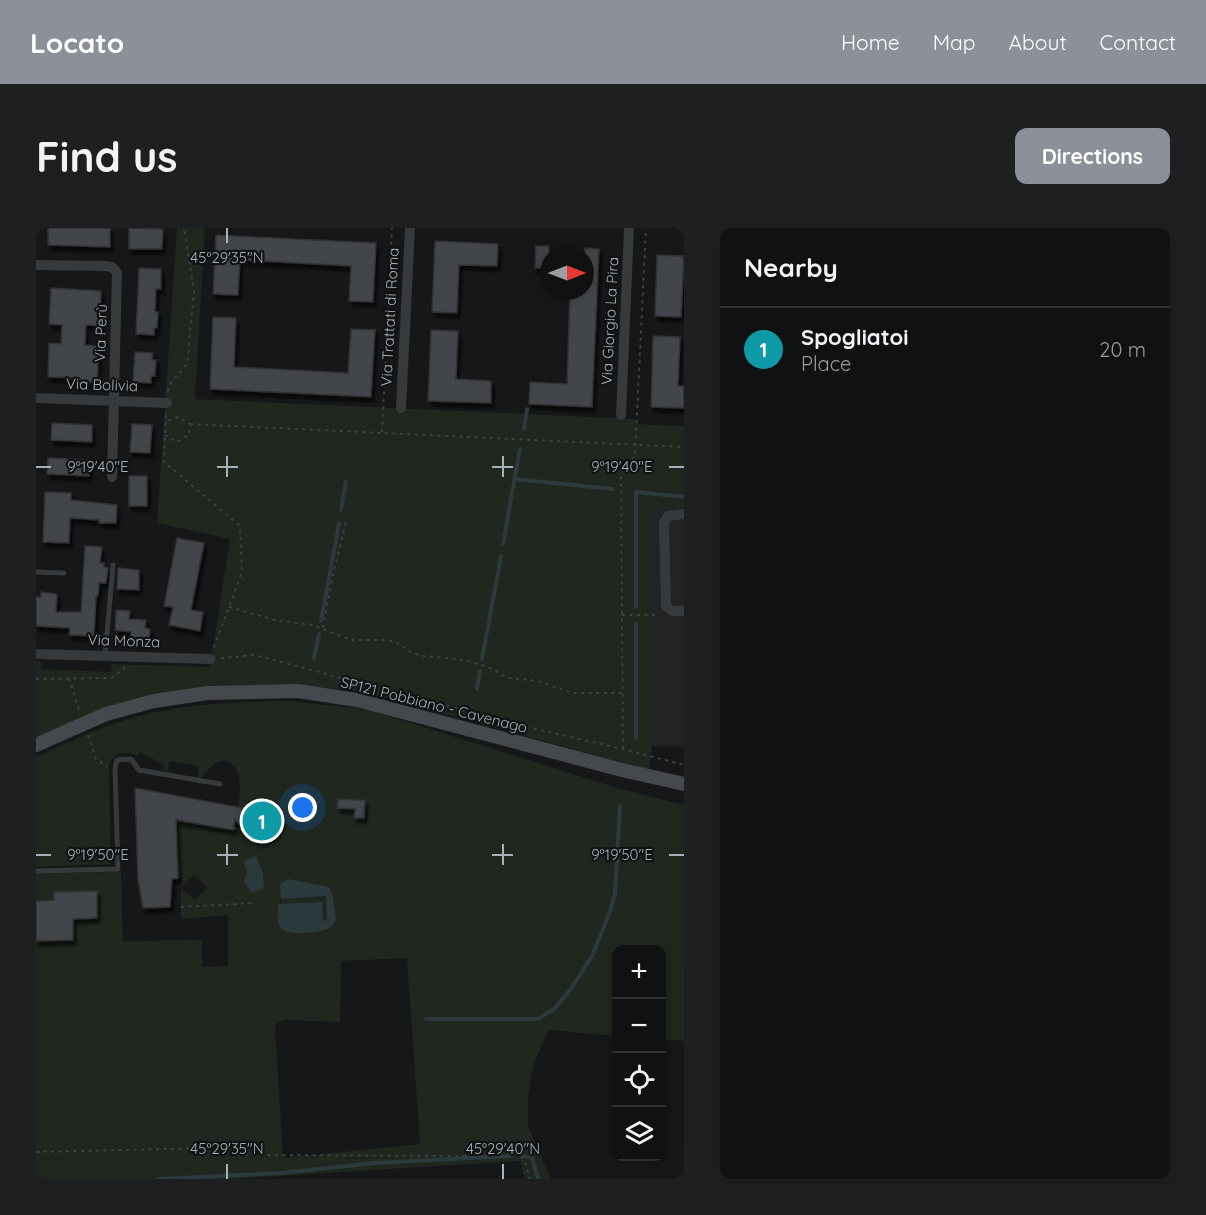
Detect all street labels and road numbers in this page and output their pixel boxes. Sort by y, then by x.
street label: Via Trattati di Roma [376,247,403,387]
street label: Via Giorgio La Pira [597,256,622,386]
street label: Via Perù [90,304,111,362]
street label: Via Bolivia [66,374,138,395]
street label: Via Monza [87,630,161,651]
street label: SP121 Pobbiano - Cavenago [339,672,530,737]

